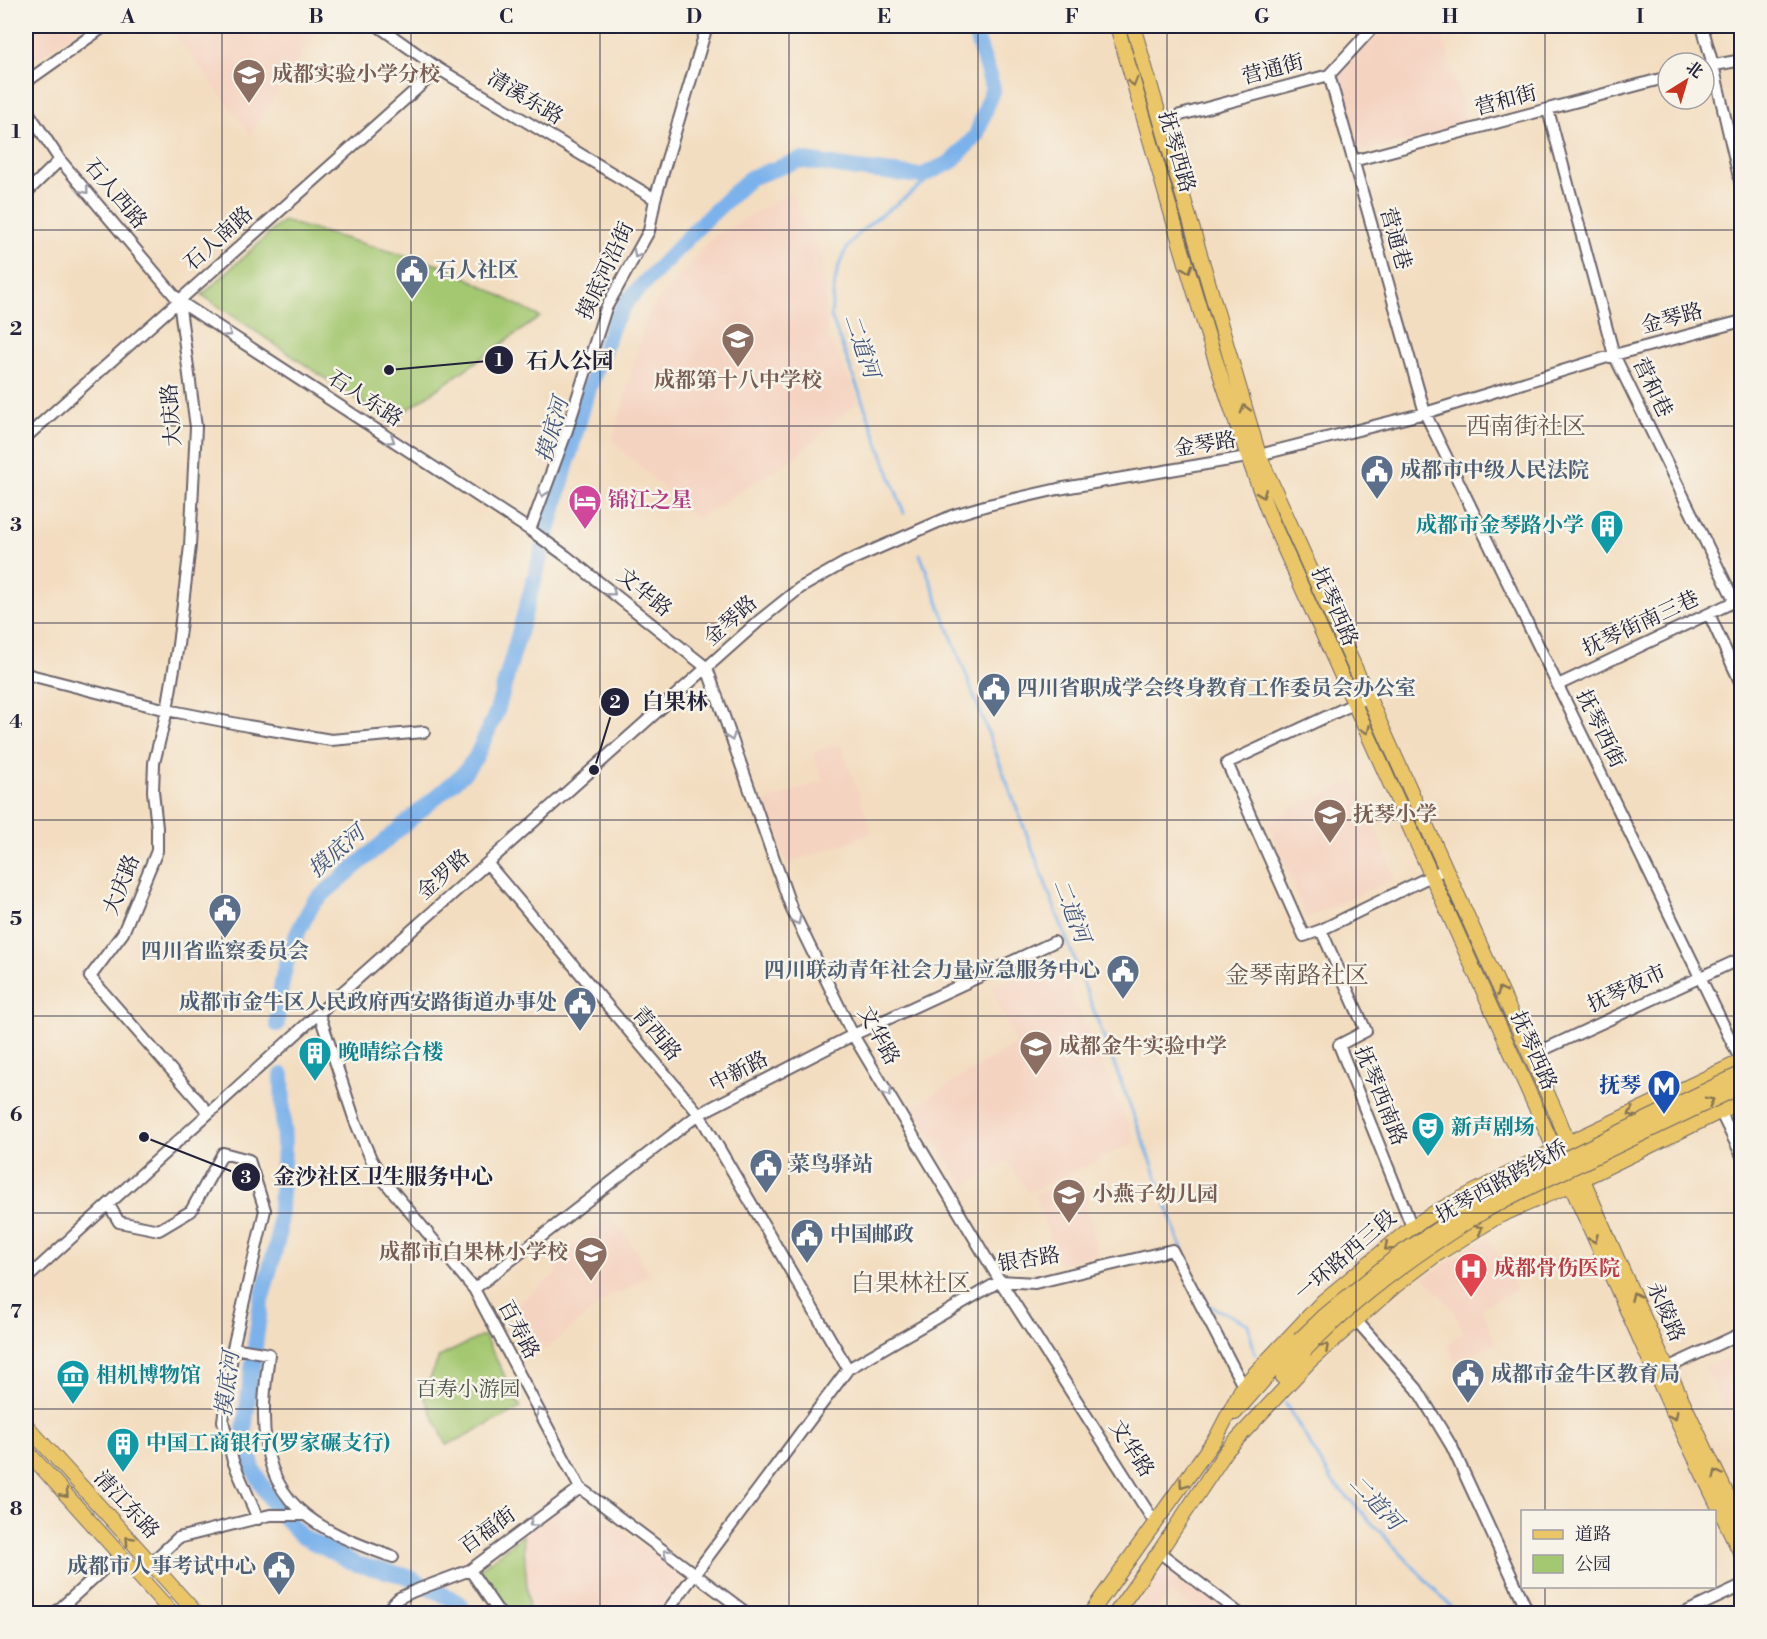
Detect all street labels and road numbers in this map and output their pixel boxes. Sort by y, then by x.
street label: 营通街 [1239,49,1307,91]
street label: 清溪东路 [482,65,568,131]
street label: 营和街 [1472,80,1540,122]
street label: 抚琴西路 [1152,108,1200,196]
street label: 石人西路 [78,153,152,235]
street label: 石人南路 [179,201,259,277]
street label: 营通巷 [1374,205,1416,273]
street label: 摸底河沿街 [572,218,640,324]
street label: 金琴路 [1638,298,1706,340]
street label: 营和巷 [1627,354,1677,422]
street label: 石人东路 [323,365,407,433]
street label: 大庆路 [157,383,187,447]
street label: 金琴路 [1172,427,1238,463]
street label: 文华路 [611,563,677,623]
street label: 抚琴西路 [1305,563,1363,651]
street label: 抚琴街南三巷 [1578,586,1704,662]
street label: 金琴路 [699,590,763,652]
street label: 抚琴西街 [1570,686,1630,772]
street label: 金罗路 [412,844,476,906]
street label: 大庆路 [98,851,146,919]
street label: 抚琴夜市 [1583,959,1671,1019]
street label: 青西路 [626,1002,686,1066]
street label: 文华路 [851,1002,905,1070]
street label: 抚琴西路 [1504,1007,1562,1095]
street label: 抚琴西南路 [1348,1042,1412,1150]
street label: 中新路 [705,1046,773,1098]
street label: 抚琴西路跨线桥 [1431,1135,1573,1229]
street label: 一环路西三段 [1290,1205,1402,1307]
street label: 银杏路 [996,1242,1062,1278]
street label: 永陵路 [1640,1278,1690,1346]
street label: 百寿路 [492,1296,544,1364]
street label: 文华路 [1103,1416,1159,1482]
street label: 清江东路 [88,1465,164,1545]
street label: 百福街 [455,1502,521,1560]

